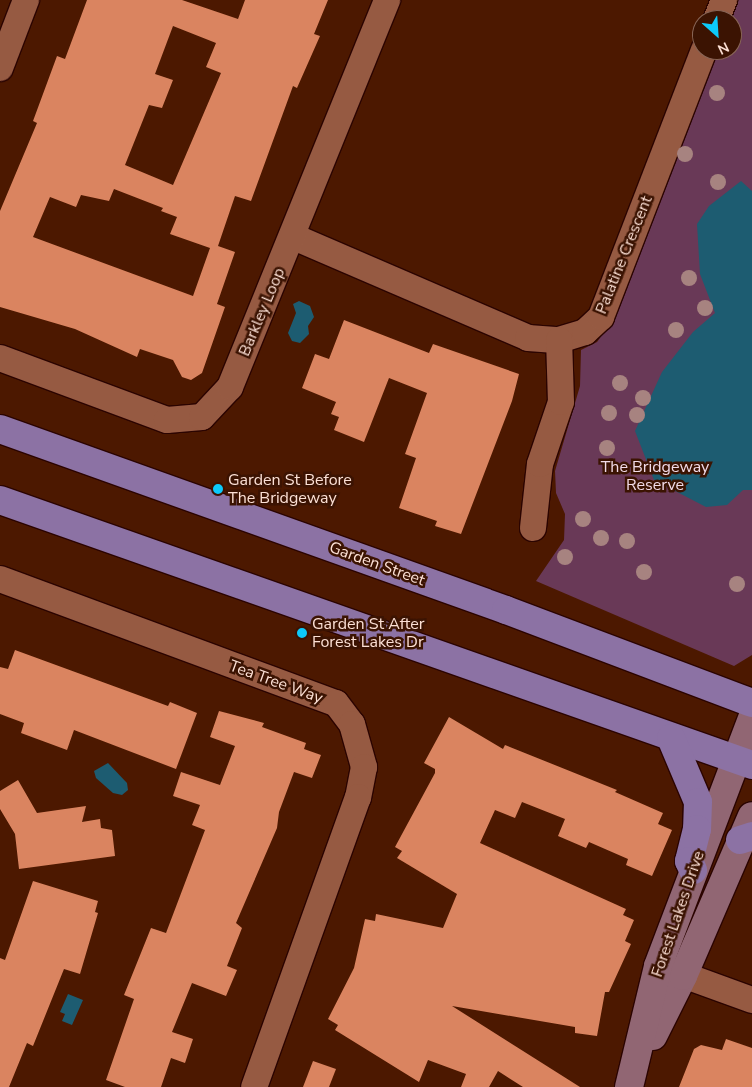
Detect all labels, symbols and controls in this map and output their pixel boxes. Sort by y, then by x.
north arrow [692,10,742,60]
text: N [714,37,732,59]
street label: Palatine Crescent [592,193,656,317]
street label: Barkley Loop [235,265,289,359]
park label: The Bridgeway Reserve [601,457,709,495]
place label: Garden St Before The Bridgeway [228,470,352,508]
marker: Garden St Before The Bridgeway [212,483,224,495]
street label: Garden Street [327,538,427,590]
place label: Garden St After Forest Lakes Dr [312,614,425,652]
marker: Garden St After Forest Lakes Dr [296,627,308,639]
street label: Tea Tree Way [227,656,325,708]
street label: Forest Lakes Drive [647,848,709,980]

